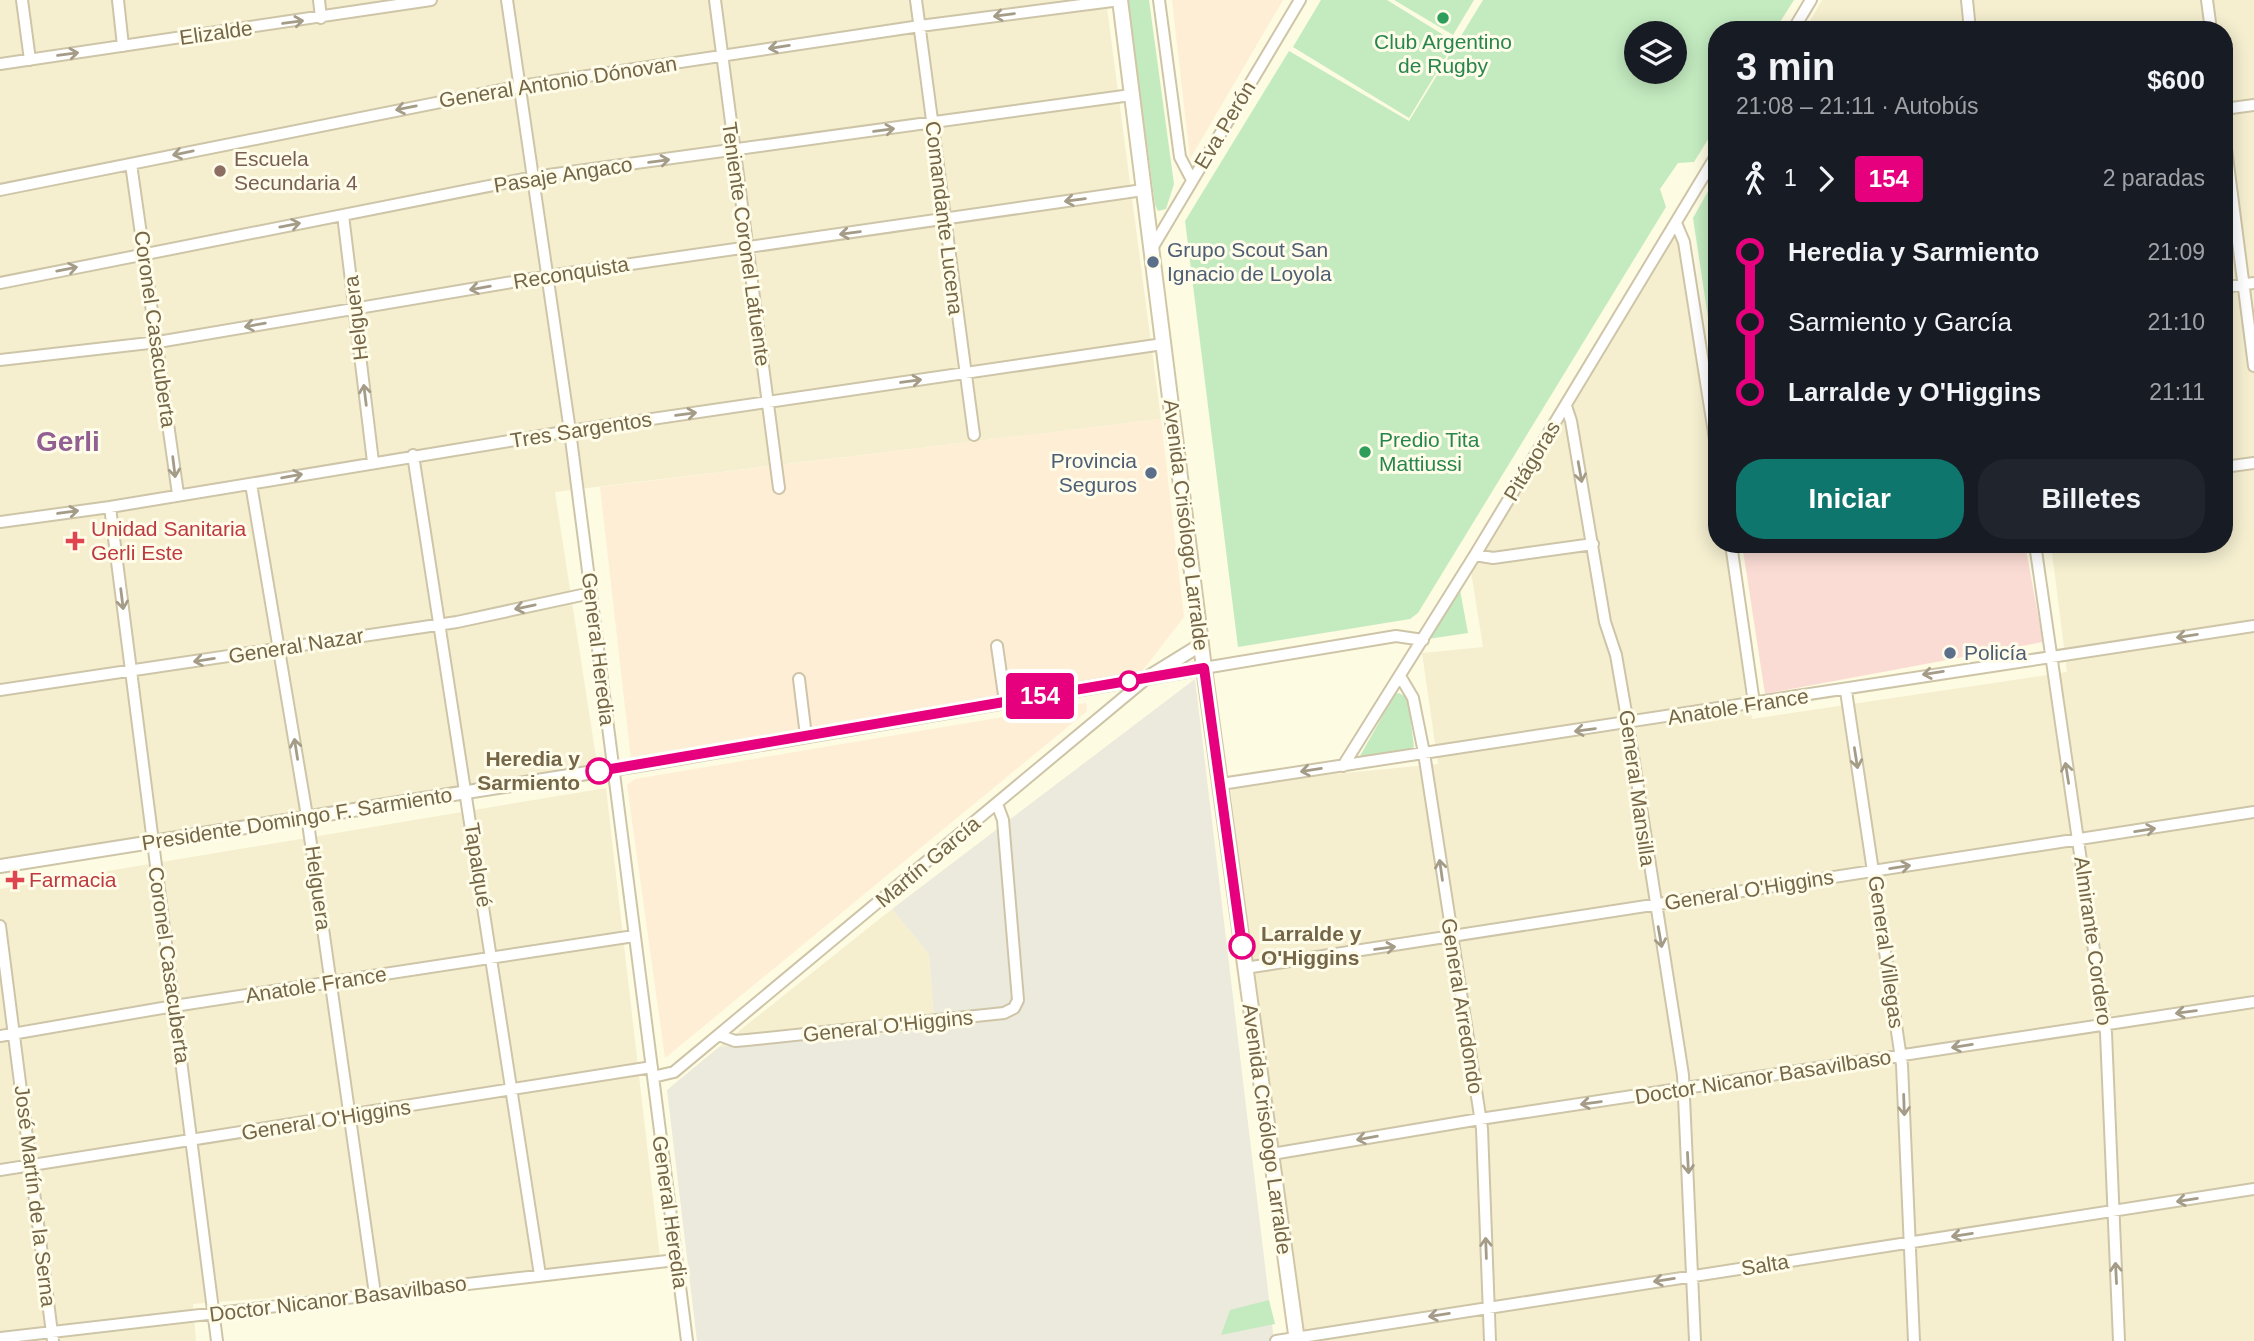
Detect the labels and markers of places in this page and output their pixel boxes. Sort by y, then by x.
marker: Club Argentino de Rugby [1435,10,1451,26]
place label: Club Argentino de Rugby [1374,30,1512,77]
place label: Escuela Secundaria 4 [234,147,358,194]
marker: Escuela Secundaria 4 [212,163,228,179]
place label: Grupo Scout San Ignacio de Loyola [1167,238,1332,285]
marker: Grupo Scout San Ignacio de Loyola [1145,254,1161,270]
place label: Predio Tita Mattiussi [1379,428,1480,475]
marker: Predio Tita Mattiussi [1357,444,1373,460]
place label: Provincia Seguros [1051,449,1137,496]
marker: Provincia Seguros [1143,465,1159,481]
place label: Unidad Sanitaria Gerli Este [91,517,247,564]
marker: Unidad Sanitaria Gerli Este [65,531,85,551]
place label: Policía [1964,641,2027,664]
marker: Policía [1942,645,1958,661]
unlabelled marker [1119,671,1139,691]
place label: Heredia y Sarmiento [477,747,580,794]
marker: Heredia y Sarmiento [586,758,612,784]
place label: Farmacia [29,868,117,891]
marker: Farmacia [7,872,23,888]
place label: Larralde y O'Higgins [1261,922,1362,969]
marker: Larralde y O'Higgins [1229,933,1255,959]

